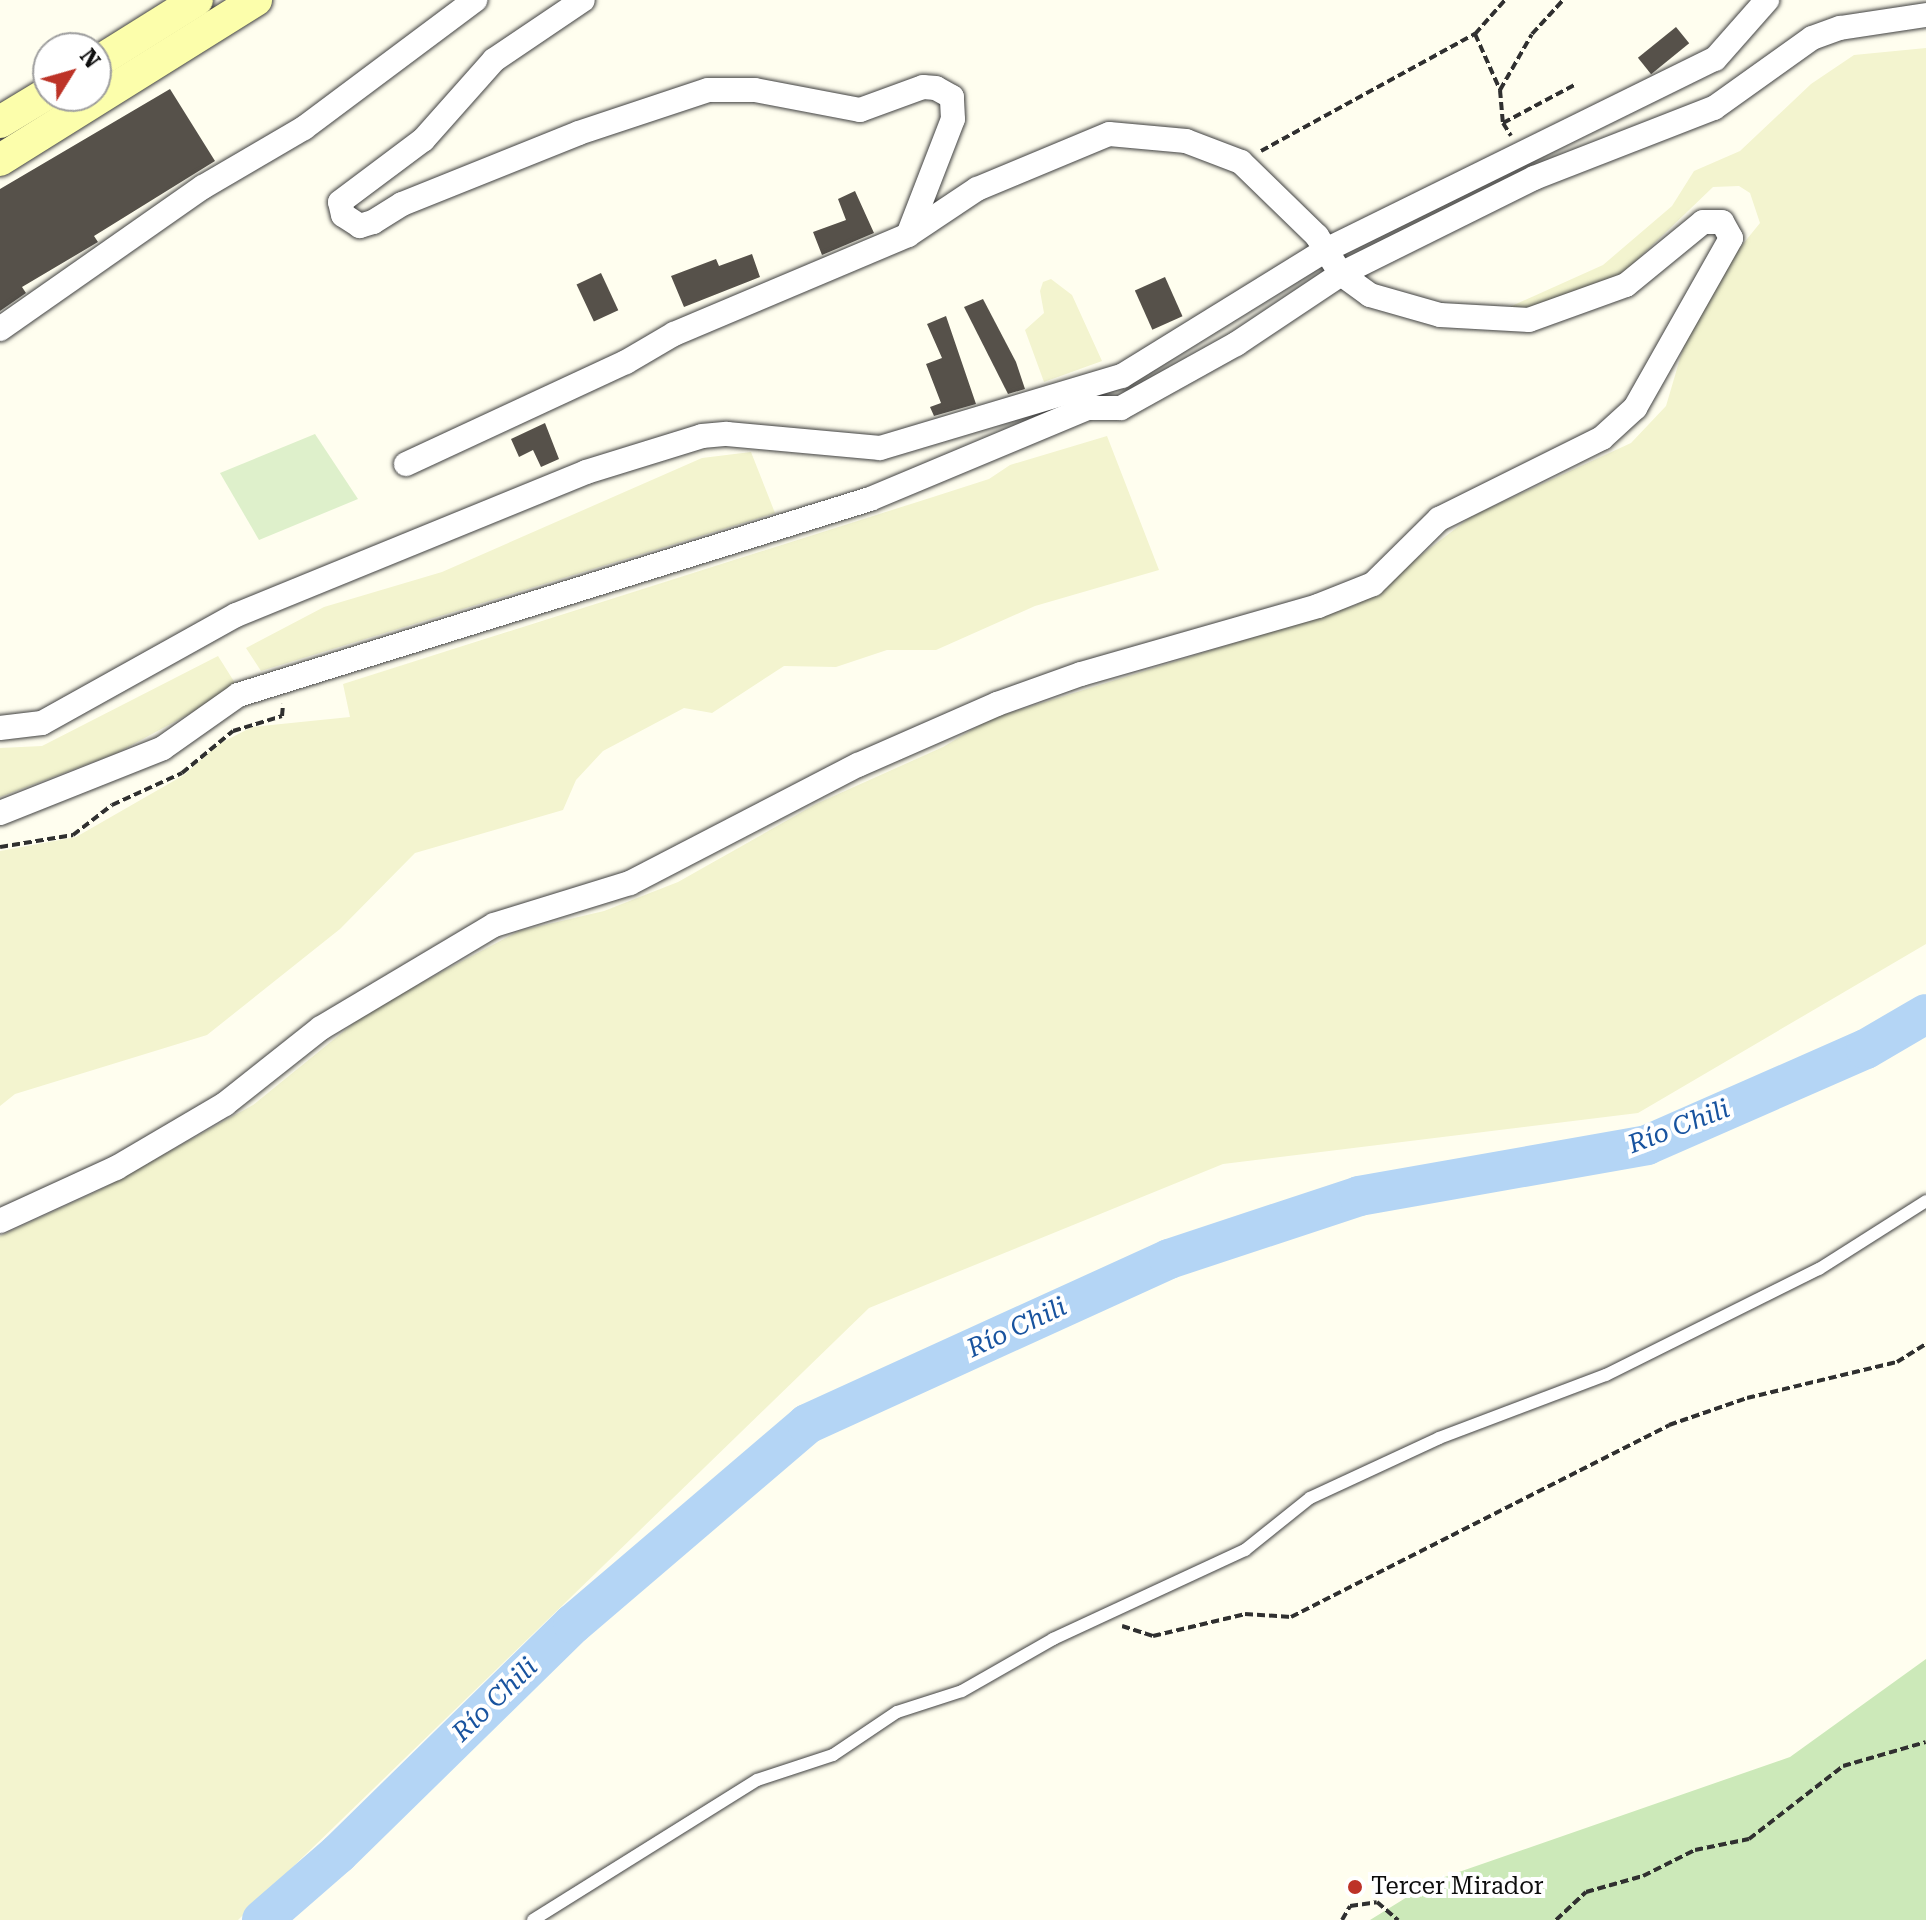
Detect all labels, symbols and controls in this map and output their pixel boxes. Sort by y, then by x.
north arrow [32,32,112,112]
text: N [75,44,105,73]
water label: Río Chili [1624,1093,1734,1161]
water label: Río Chili [962,1291,1072,1365]
water label: Río Chili [446,1652,544,1748]
place label: Tercer Mirador [1371,1873,1544,1901]
marker: Tercer Mirador [1346,1878,1364,1896]

